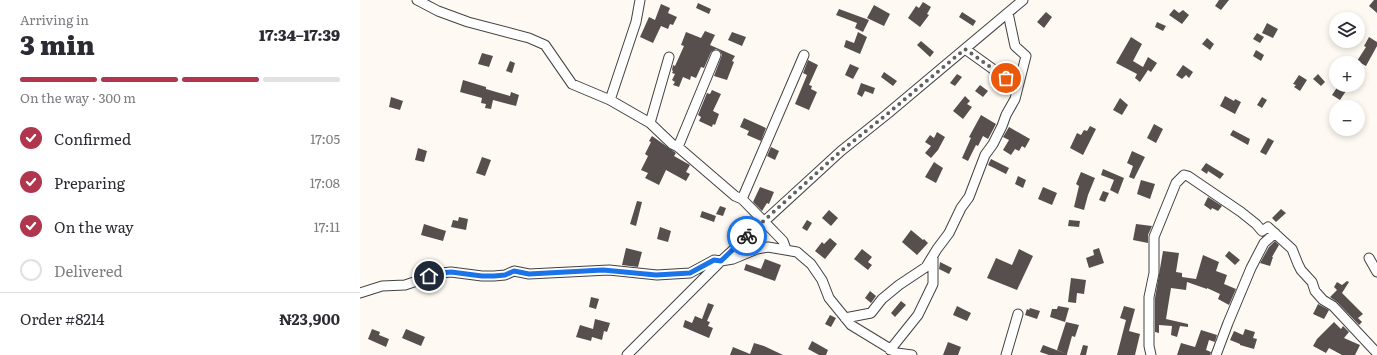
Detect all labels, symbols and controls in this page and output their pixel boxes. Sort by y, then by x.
text: Arriving in [20,10,89,29]
map controls [1329,12,1365,136]
button: layers [1329,12,1365,48]
text: 17:34–17:39 [259,23,340,46]
text: 3 min [20,24,95,63]
button: + [1329,56,1365,92]
pin [989,61,1023,95]
icon: bag [995,67,1017,89]
text: On the way · 300 m [20,88,136,107]
button: − [1329,100,1365,136]
icon: check [20,127,42,149]
text: Confirmed [54,127,131,150]
text: 17:05 [310,129,340,148]
icon: check [20,171,42,193]
text: Preparing [54,171,125,194]
text: 17:08 [310,173,340,192]
icon: check [20,215,42,237]
text: On the way [54,215,134,238]
courier [727,216,767,256]
text: 17:11 [314,217,340,236]
icon: bike [736,225,758,247]
text: Delivered [54,259,123,282]
pin [412,259,446,293]
icon: home [418,265,440,287]
text: Order #8214 [20,307,105,330]
text: ₦23,900 [279,307,340,330]

